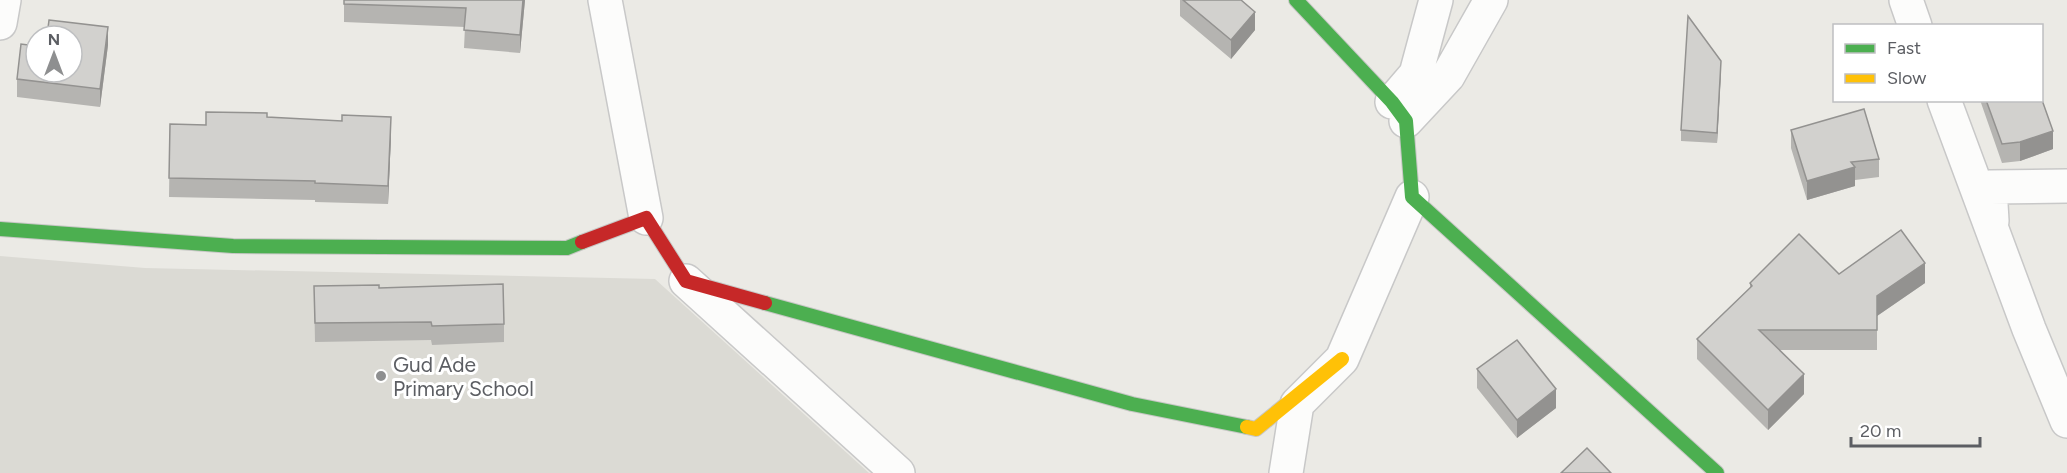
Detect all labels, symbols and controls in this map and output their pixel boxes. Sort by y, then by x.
north arrow [24,24,84,84]
legend [1833,24,2043,102]
text: N [48,30,60,49]
text: Fast [1887,37,1921,59]
text: Slow [1887,67,1926,89]
place label: Gud Ade Primary School [393,352,534,401]
marker: Gud Ade Primary School [374,369,388,383]
scale bar [1851,410,1980,448]
text: 20 m [1860,420,1901,442]

